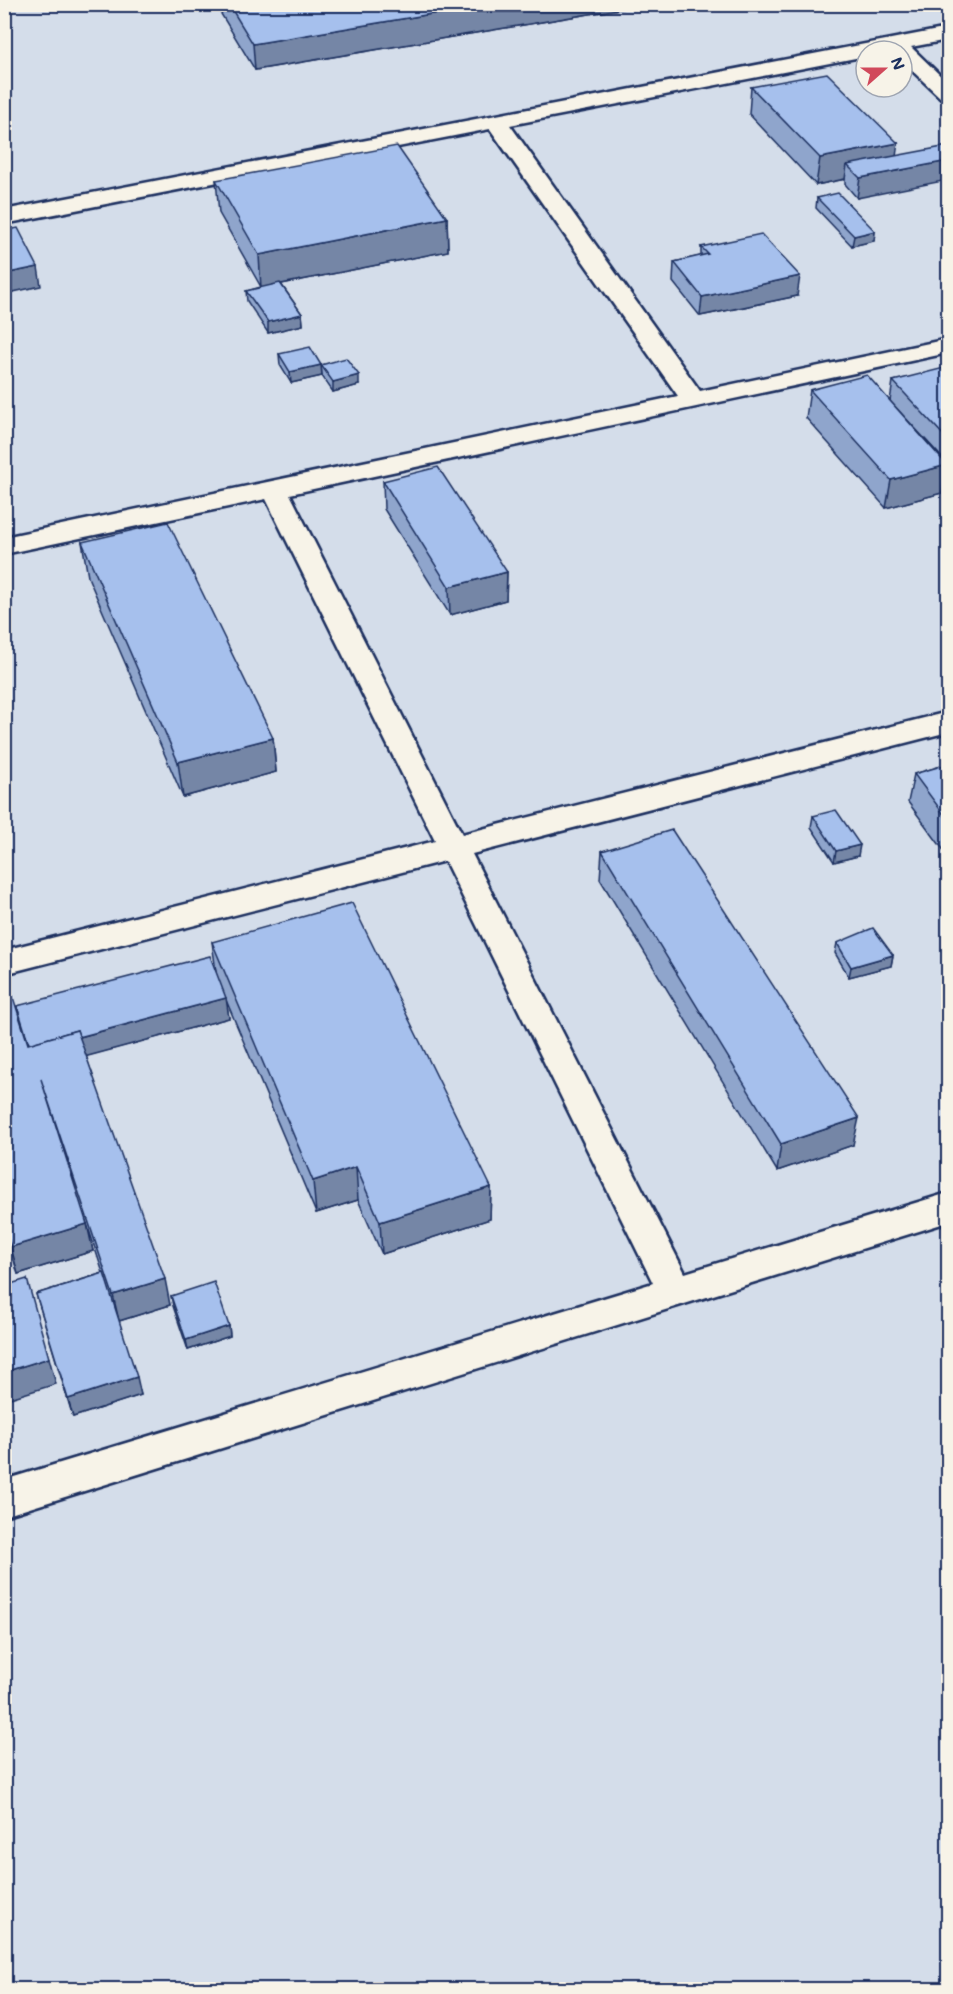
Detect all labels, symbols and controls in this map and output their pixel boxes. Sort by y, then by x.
north arrow [854,39,914,99]
text: N [886,54,910,73]

